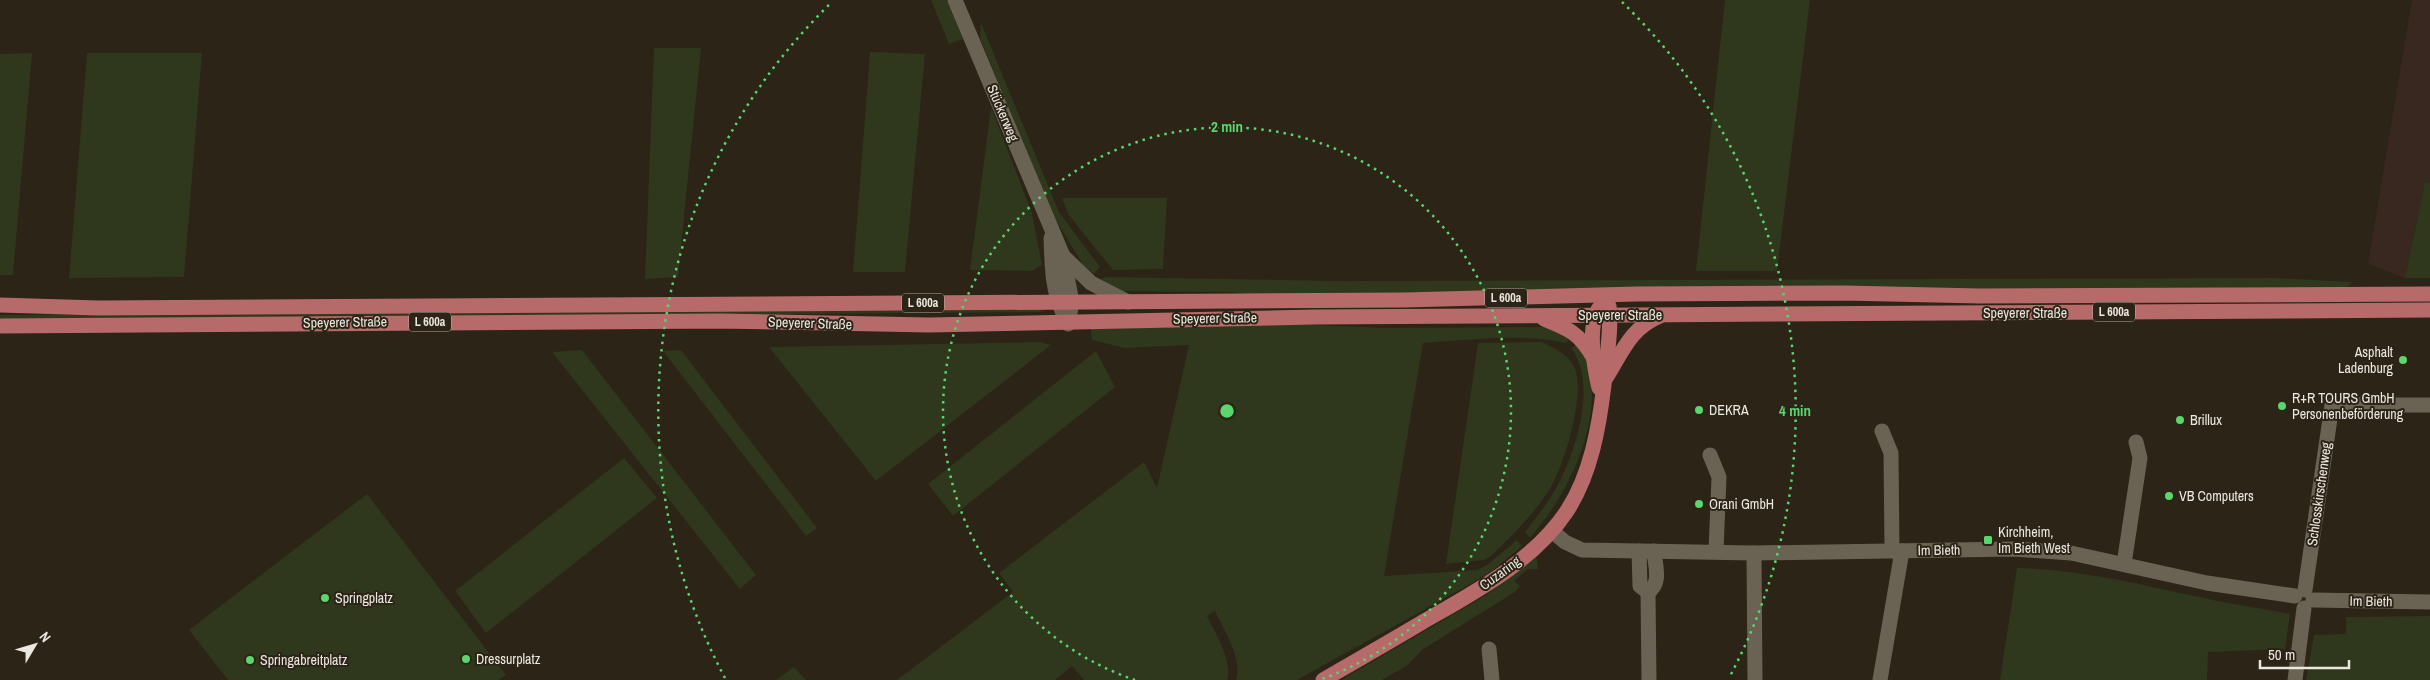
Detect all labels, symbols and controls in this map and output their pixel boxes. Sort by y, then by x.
street label: Stückerweg [983,82,1023,145]
text: 2 min [1211,116,1243,137]
road number: L 600a [1485,288,1527,308]
road number: L 600a [902,294,944,312]
road number: L 600a [2093,302,2135,322]
street label: Speyerer Straße [1983,304,2067,322]
street label: Speyerer Straße [1578,306,1662,324]
street label: Speyerer Straße [1173,308,1257,328]
street label: Speyerer Straße [303,312,387,332]
road number: L 600a [409,313,451,332]
street label: Speyerer Straße [768,313,852,333]
place label: Asphalt Ladenburg [2338,343,2394,377]
marker: Asphalt Ladenburg [2397,354,2409,366]
place label: R+R TOURS GmbH Personenbeförderung [2292,389,2404,423]
text: 4 min [1779,400,1811,421]
marker: R+R TOURS GmbH Personenbeförderung [2276,400,2288,412]
place label: DEKRA [1709,401,1749,419]
centre of rings [1218,402,1236,420]
marker: DEKRA [1693,404,1705,416]
place label: Brillux [2190,411,2222,429]
marker: Brillux [2174,414,2186,426]
street label: Schlosskirschenweg [2303,440,2335,547]
place label: VB Computers [2179,487,2254,505]
marker: VB Computers [2163,490,2175,502]
place label: Orani GmbH [1709,495,1774,513]
marker: Orani GmbH [1693,498,1705,510]
place label: Kirchheim, Im Bieth West [1998,523,2070,557]
marker: Kirchheim, Im Bieth West [1982,534,1994,546]
street label: Im Bieth [1917,541,1961,559]
street label: Cuzaring [1476,552,1525,594]
place label: Springplatz [335,589,393,607]
marker: Springplatz [319,592,331,604]
street label: Im Bieth [2349,592,2393,610]
north arrow [10,620,60,670]
text: N [36,628,55,646]
scale bar [2260,638,2349,670]
text: 50 m [2268,644,2295,665]
place label: Dressurplatz [476,650,541,668]
place label: Springabreitplatz [260,651,348,669]
marker: Dressurplatz [460,653,472,665]
marker: Springabreitplatz [244,654,256,666]

